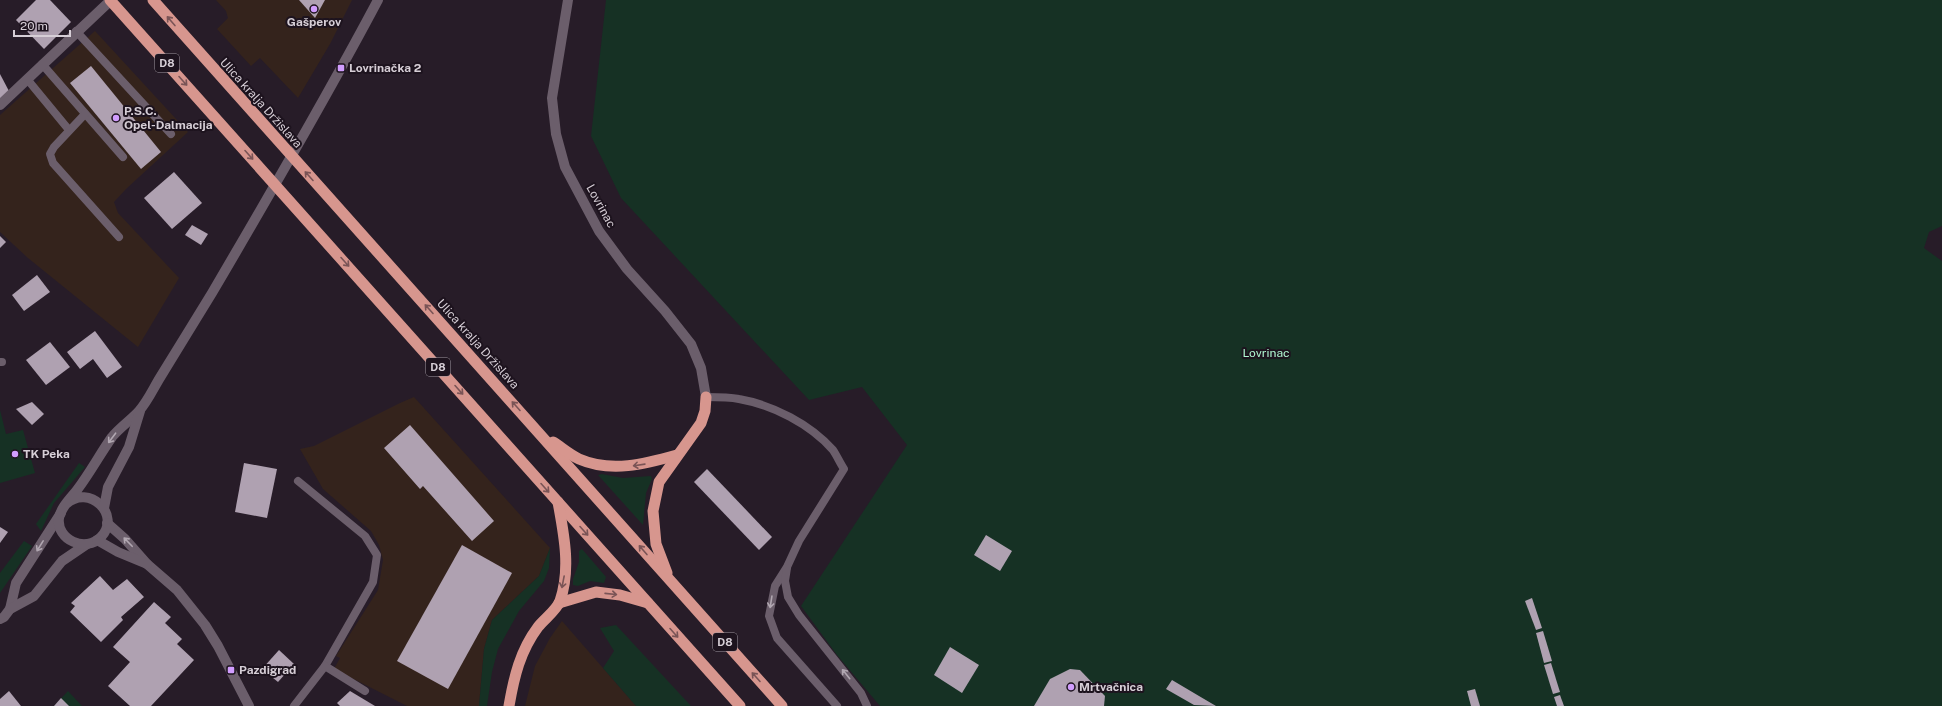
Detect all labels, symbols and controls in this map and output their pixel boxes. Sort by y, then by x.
marker: Gašperov [309,4,319,14]
scale bar [14,12,70,38]
one-way arrow [166,15,175,26]
place label: Gašperov [287,15,342,29]
text: 20 m [20,19,48,33]
road number: D8 [155,54,179,72]
street label: Ulica kralja Držislava [217,55,305,151]
place label: Lovrinačka 2 [349,61,422,75]
marker: Lovrinačka 2 [336,63,346,73]
one-way arrow [178,76,187,86]
place label: P.S.C. Opel-Dalmacija [124,104,213,132]
marker: P.S.C. Opel-Dalmacija [111,113,121,123]
one-way arrow [244,150,253,160]
one-way arrow [305,171,314,181]
street label: Lovrinac [583,182,619,230]
one-way arrow [340,256,349,266]
street label: Ulica kralja Držislava [434,296,522,392]
one-way arrow [424,304,433,314]
park label: Lovrinac [1242,346,1290,360]
road number: D8 [426,358,450,376]
one-way arrow [454,385,463,395]
one-way arrow [511,400,520,411]
one-way arrow [108,433,116,444]
place label: TK Peka [23,447,70,461]
marker: TK Peka [10,449,20,459]
one-way arrow [633,461,646,469]
one-way arrow [541,482,550,493]
one-way arrow [579,526,589,536]
one-way arrow [123,537,133,547]
one-way arrow [36,540,44,552]
one-way arrow [639,545,648,555]
one-way arrow [559,575,567,588]
one-way arrow [604,590,617,598]
one-way arrow [767,596,775,609]
one-way arrow [670,627,679,638]
road number: D8 [713,633,737,651]
place label: Pazdigrad [239,663,296,677]
marker: Pazdigrad [226,665,236,675]
one-way arrow [841,668,850,679]
one-way arrow [751,672,761,682]
place label: Mrtvačnica [1079,680,1143,694]
marker: Mrtvačnica [1066,682,1076,692]

